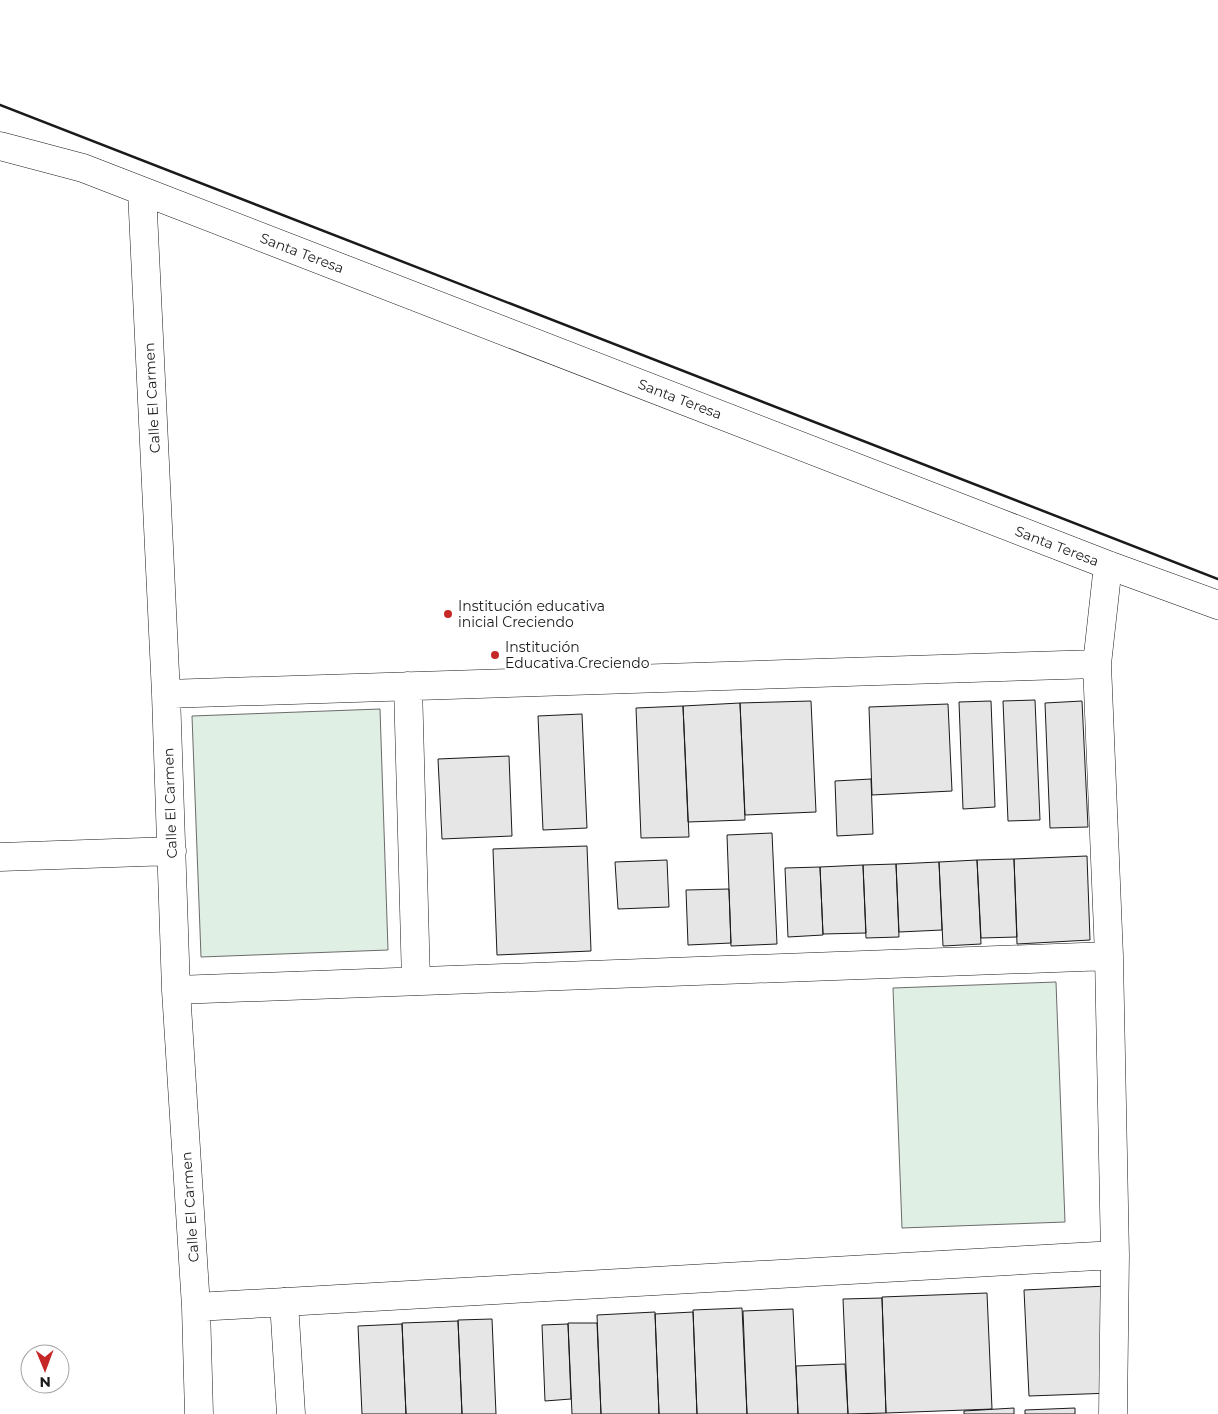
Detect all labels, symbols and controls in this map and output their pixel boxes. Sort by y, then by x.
street label: Santa Teresa [258,229,346,277]
street label: Calle El Carmen [140,342,164,454]
street label: Santa Teresa [636,375,724,423]
street label: Santa Teresa [1013,522,1101,570]
place label: Institución educativa inicial Creciendo [458,597,605,631]
marker: Institución educativa inicial Creciendo [442,608,454,620]
place label: Institución Educativa Creciendo [505,638,650,672]
marker: Institución Educativa Creciendo [489,649,501,661]
street label: Calle El Carmen [159,747,181,859]
street label: Calle El Carmen [177,1151,203,1263]
north arrow [20,1344,70,1394]
text: N [39,1373,51,1391]

